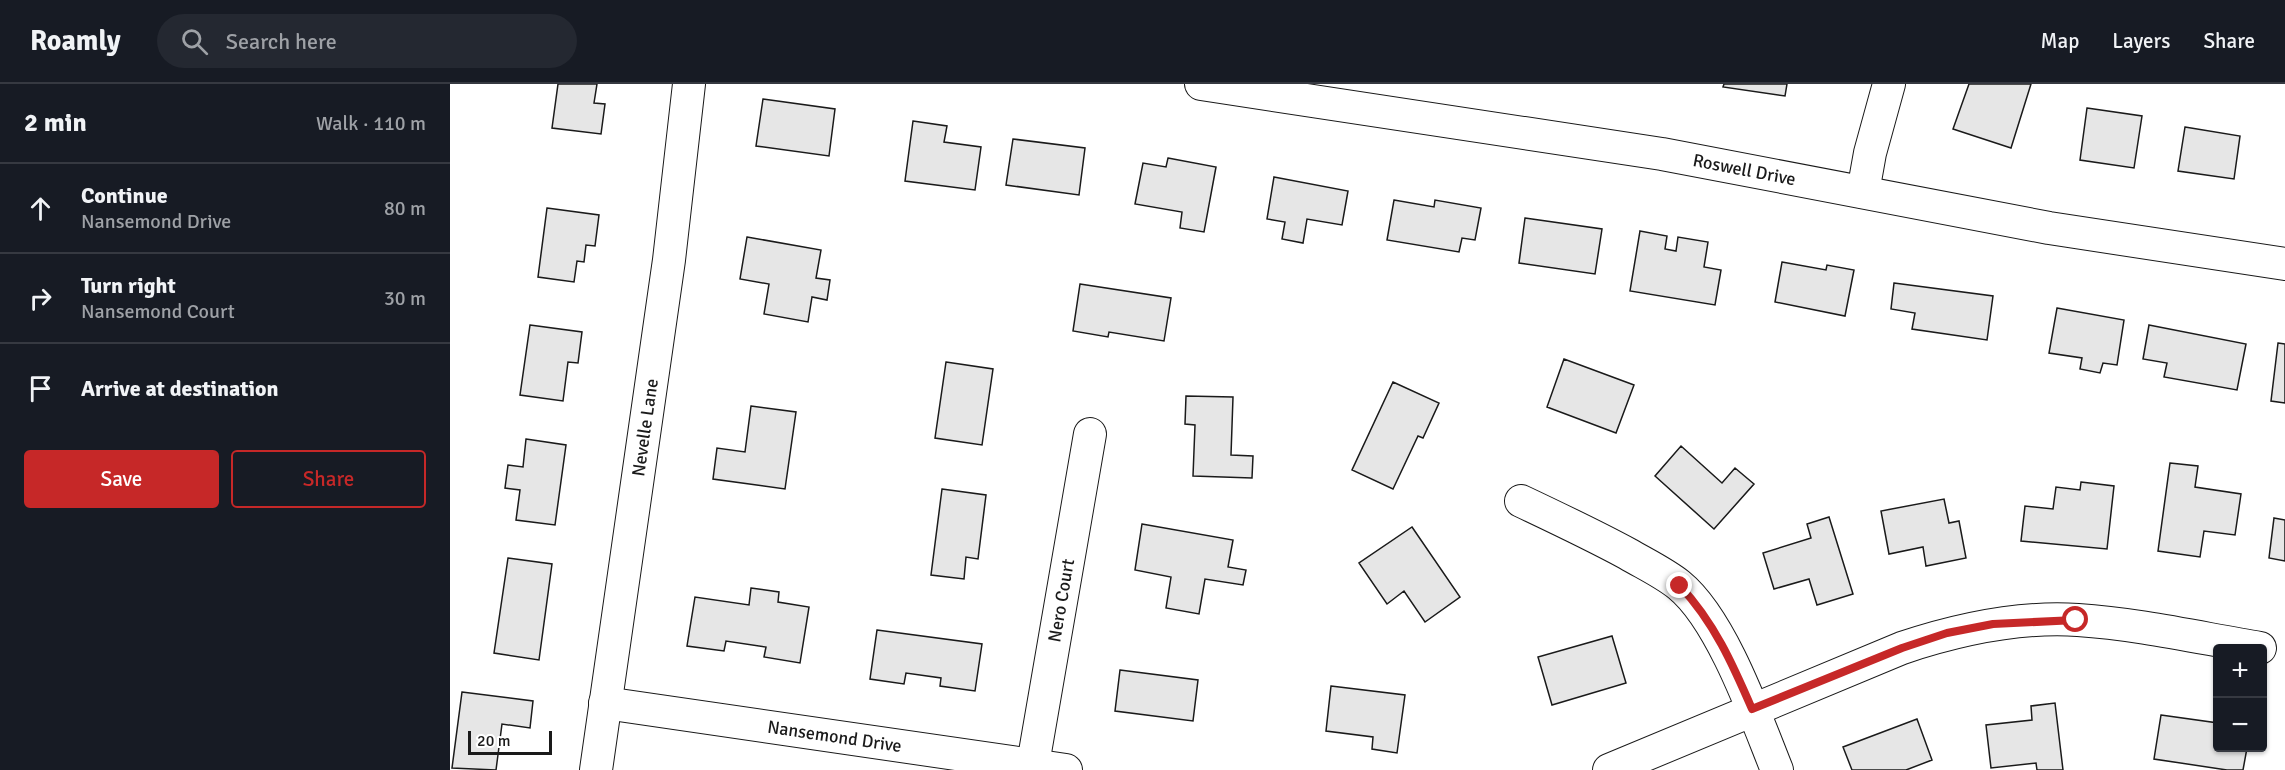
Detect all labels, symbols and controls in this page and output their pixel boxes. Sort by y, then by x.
search box [157,14,577,68]
text: Roamly [30,24,121,58]
icon: search [178,25,211,58]
text: Search here [226,28,337,55]
text: Map [2041,28,2079,54]
text: Layers [2112,28,2170,54]
text: Share [2203,28,2255,54]
text: 2 min [24,107,87,139]
text: Walk · 110 m [316,111,426,136]
street label: Roswell Drive [1691,149,1798,190]
text: Continue [81,182,168,209]
icon: ahead [24,192,57,225]
text: 80 m [384,196,426,221]
text: Nansemond Drive [81,209,231,234]
text: Turn right [81,272,176,299]
icon: right [24,282,57,315]
text: 30 m [384,286,426,311]
text: Nansemond Court [81,299,235,324]
icon: arrive [24,372,57,405]
text: Arrive at destination [81,375,278,402]
street label: Nevelle Lane [627,377,663,478]
button: Save [24,450,219,508]
button: Share [231,450,426,508]
street label: Nero Court [1043,557,1079,644]
route end [1666,572,1692,598]
route start [2062,606,2088,632]
map controls [2213,644,2267,752]
button: + [2213,644,2267,698]
button: − [2213,698,2267,752]
street label: Nansemond Drive [766,716,903,757]
scale bar [468,728,552,756]
text: 20 m [477,731,511,751]

